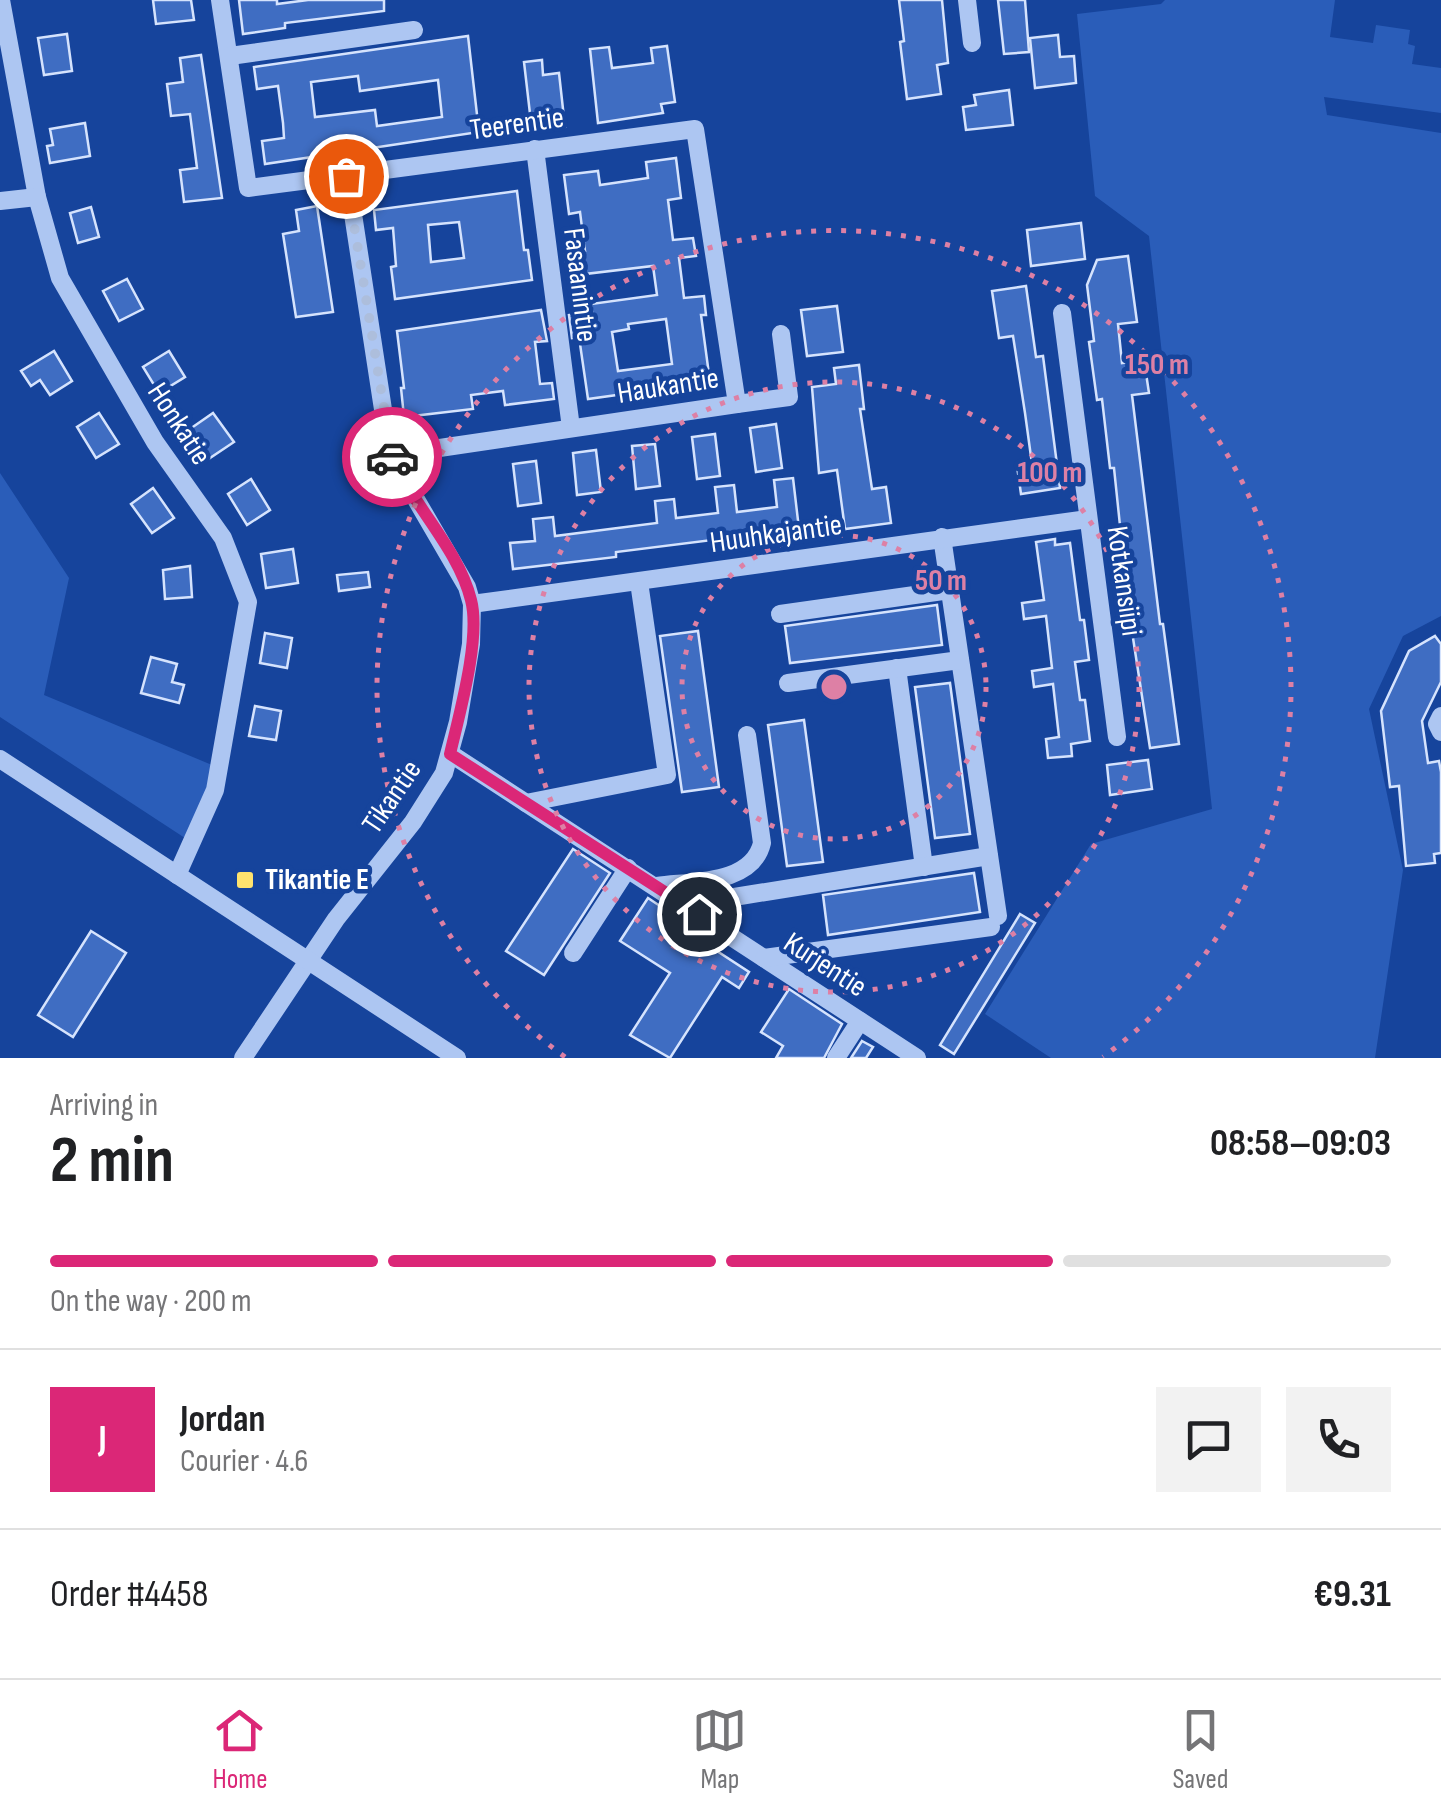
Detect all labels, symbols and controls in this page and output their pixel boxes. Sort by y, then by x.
street label: Teerentie [468,100,566,148]
pin [304,134,389,219]
icon: bag [319,149,374,204]
street label: Fasaanintie [555,226,605,344]
text: 150 m [1125,347,1189,383]
street label: Haukantie [615,360,721,412]
street label: Honkatie [139,376,219,472]
courier [342,407,442,507]
icon: car [365,430,420,485]
text: 100 m [1018,455,1082,491]
street label: Huuhkajantie [708,507,844,561]
street label: Kotkansiipi [1098,524,1150,638]
text: 50 m [915,563,967,599]
centre of rings [816,669,852,705]
street label: Tikantie [355,754,429,840]
place label: Tikantie E [265,862,369,898]
marker: Tikantie E [234,869,256,891]
pin [657,872,742,957]
icon: home [672,887,727,942]
street label: Kurjentie [777,925,873,1005]
text: Arriving in [50,1086,158,1125]
text: 08:58–09:03 [1210,1121,1391,1166]
text: 2 min [50,1123,174,1201]
text: On the way · 200 m [50,1282,252,1321]
button: chat [1156,1387,1261,1492]
button: phone [1286,1387,1391,1492]
text: Jordan [180,1397,265,1442]
text: J [98,1417,107,1462]
text: Courier · 4.6 [180,1442,308,1481]
text: Order #4458 [50,1572,208,1617]
text: €9.31 [1314,1572,1391,1617]
tab: Home [212,1703,268,1796]
tab: Map [692,1703,747,1796]
tab: Saved [1172,1703,1229,1796]

